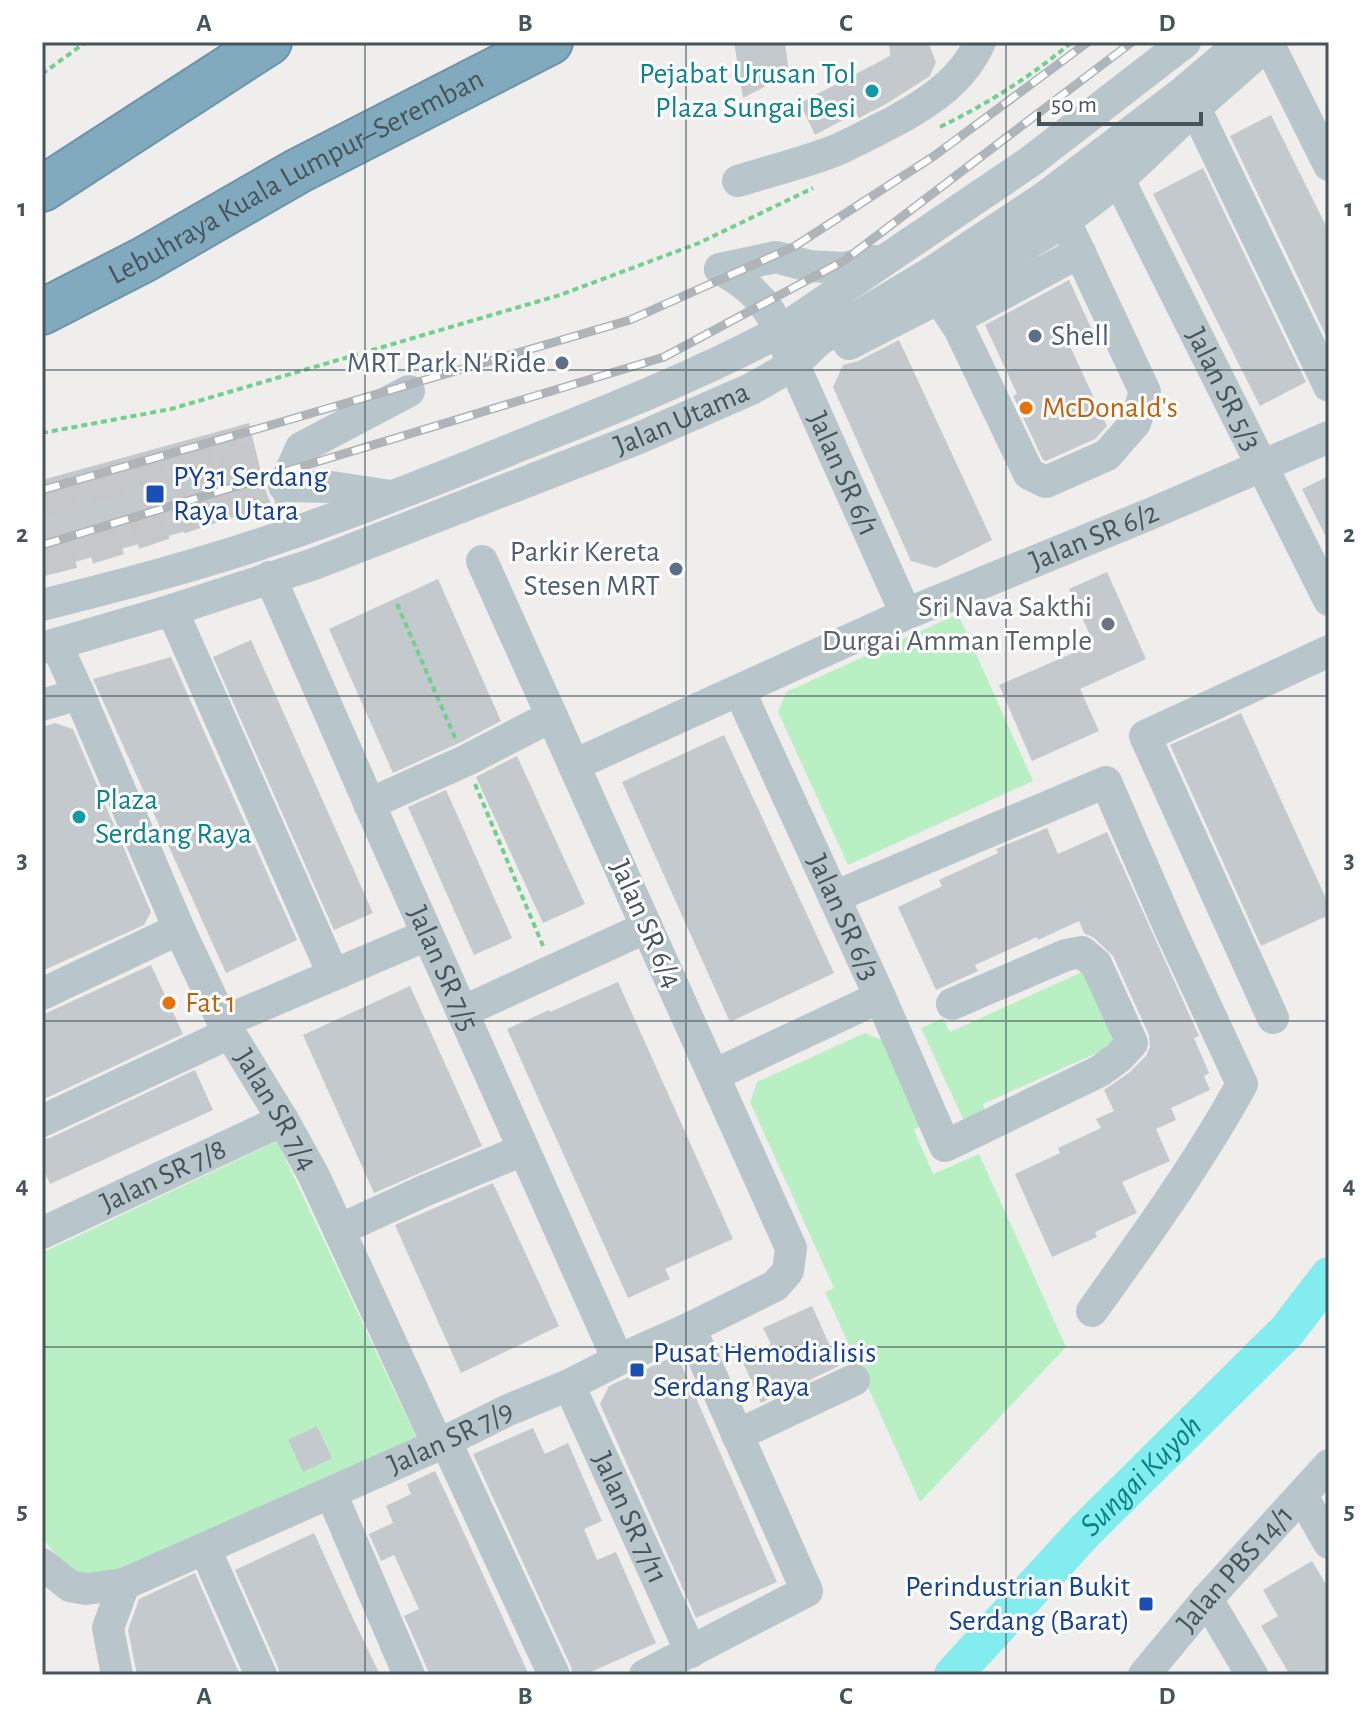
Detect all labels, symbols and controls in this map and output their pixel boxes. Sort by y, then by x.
text: A [196,10,212,36]
text: B [517,10,533,36]
text: C [839,10,853,36]
text: D [1158,10,1176,36]
place label: Pejabat Urusan Tol Plaza Sungai Besi [639,59,856,123]
street label: Lebuhraya Kuala Lumpur–Seremban [104,64,489,290]
scale bar [1039,76,1201,126]
marker: Pejabat Urusan Tol Plaza Sungai Besi [863,82,881,100]
text: 50 m [1051,93,1097,117]
text: 1 [17,195,27,221]
text: 1 [1344,195,1354,221]
place label: Shell [1051,321,1109,351]
street label: Jalan SR 5/3 [1180,323,1267,456]
marker: Shell [1026,327,1044,345]
place label: MRT Park N' Ride [347,348,546,378]
marker: MRT Park N' Ride [553,354,571,372]
street label: Jalan Utama [610,377,754,461]
place label: McDonald's [1042,393,1178,423]
marker: McDonald's [1017,399,1035,417]
street label: Jalan SR 6/1 [802,407,884,541]
place label: PY31 Serdang Raya Utara [173,462,328,526]
marker: PY31 Serdang Raya Utara [144,483,166,505]
street label: Jalan SR 6/2 [1025,497,1163,577]
text: 2 [16,521,28,547]
text: 2 [1343,521,1355,547]
place label: Parkir Kereta Stesen MRT [510,537,660,601]
marker: Parkir Kereta Stesen MRT [667,560,685,578]
place label: Sri Nava Sakthi Durgai Amman Temple [822,592,1092,656]
marker: Sri Nava Sakthi Durgai Amman Temple [1099,615,1117,633]
place label: Plaza Serdang Raya [95,785,252,849]
marker: Plaza Serdang Raya [70,808,88,826]
text: 3 [16,847,28,873]
text: 3 [1343,847,1355,873]
street label: Jalan SR 6/3 [802,850,885,985]
street label: Jalan SR 6/4 [604,855,688,993]
street label: Jalan SR 7/5 [402,901,484,1036]
place label: Fat 1 [185,988,236,1018]
marker: Fat 1 [160,994,178,1012]
street label: Jalan SR 7/4 [228,1044,323,1176]
street label: Jalan SR 7/8 [96,1134,231,1218]
text: 4 [15,1172,29,1198]
text: 4 [1342,1172,1356,1198]
place label: Pusat Hemodialisis Serdang Raya [653,1338,876,1402]
marker: Pusat Hemodialisis Serdang Raya [628,1361,646,1379]
street label: Jalan SR 7/9 [383,1395,518,1480]
water label: Sungai Kuyoh [1074,1409,1208,1542]
street label: Jalan SR 7/11 [587,1447,673,1588]
text: 5 [16,1498,28,1524]
text: 5 [1343,1498,1355,1524]
street label: Jalan PBS 14/1 [1171,1500,1299,1638]
place label: Perindustrian Bukit Serdang (Barat) [905,1572,1130,1636]
marker: Perindustrian Bukit Serdang (Barat) [1137,1595,1155,1613]
text: A [196,1683,212,1709]
text: B [517,1683,533,1709]
text: C [839,1683,853,1709]
text: D [1158,1683,1176,1709]

